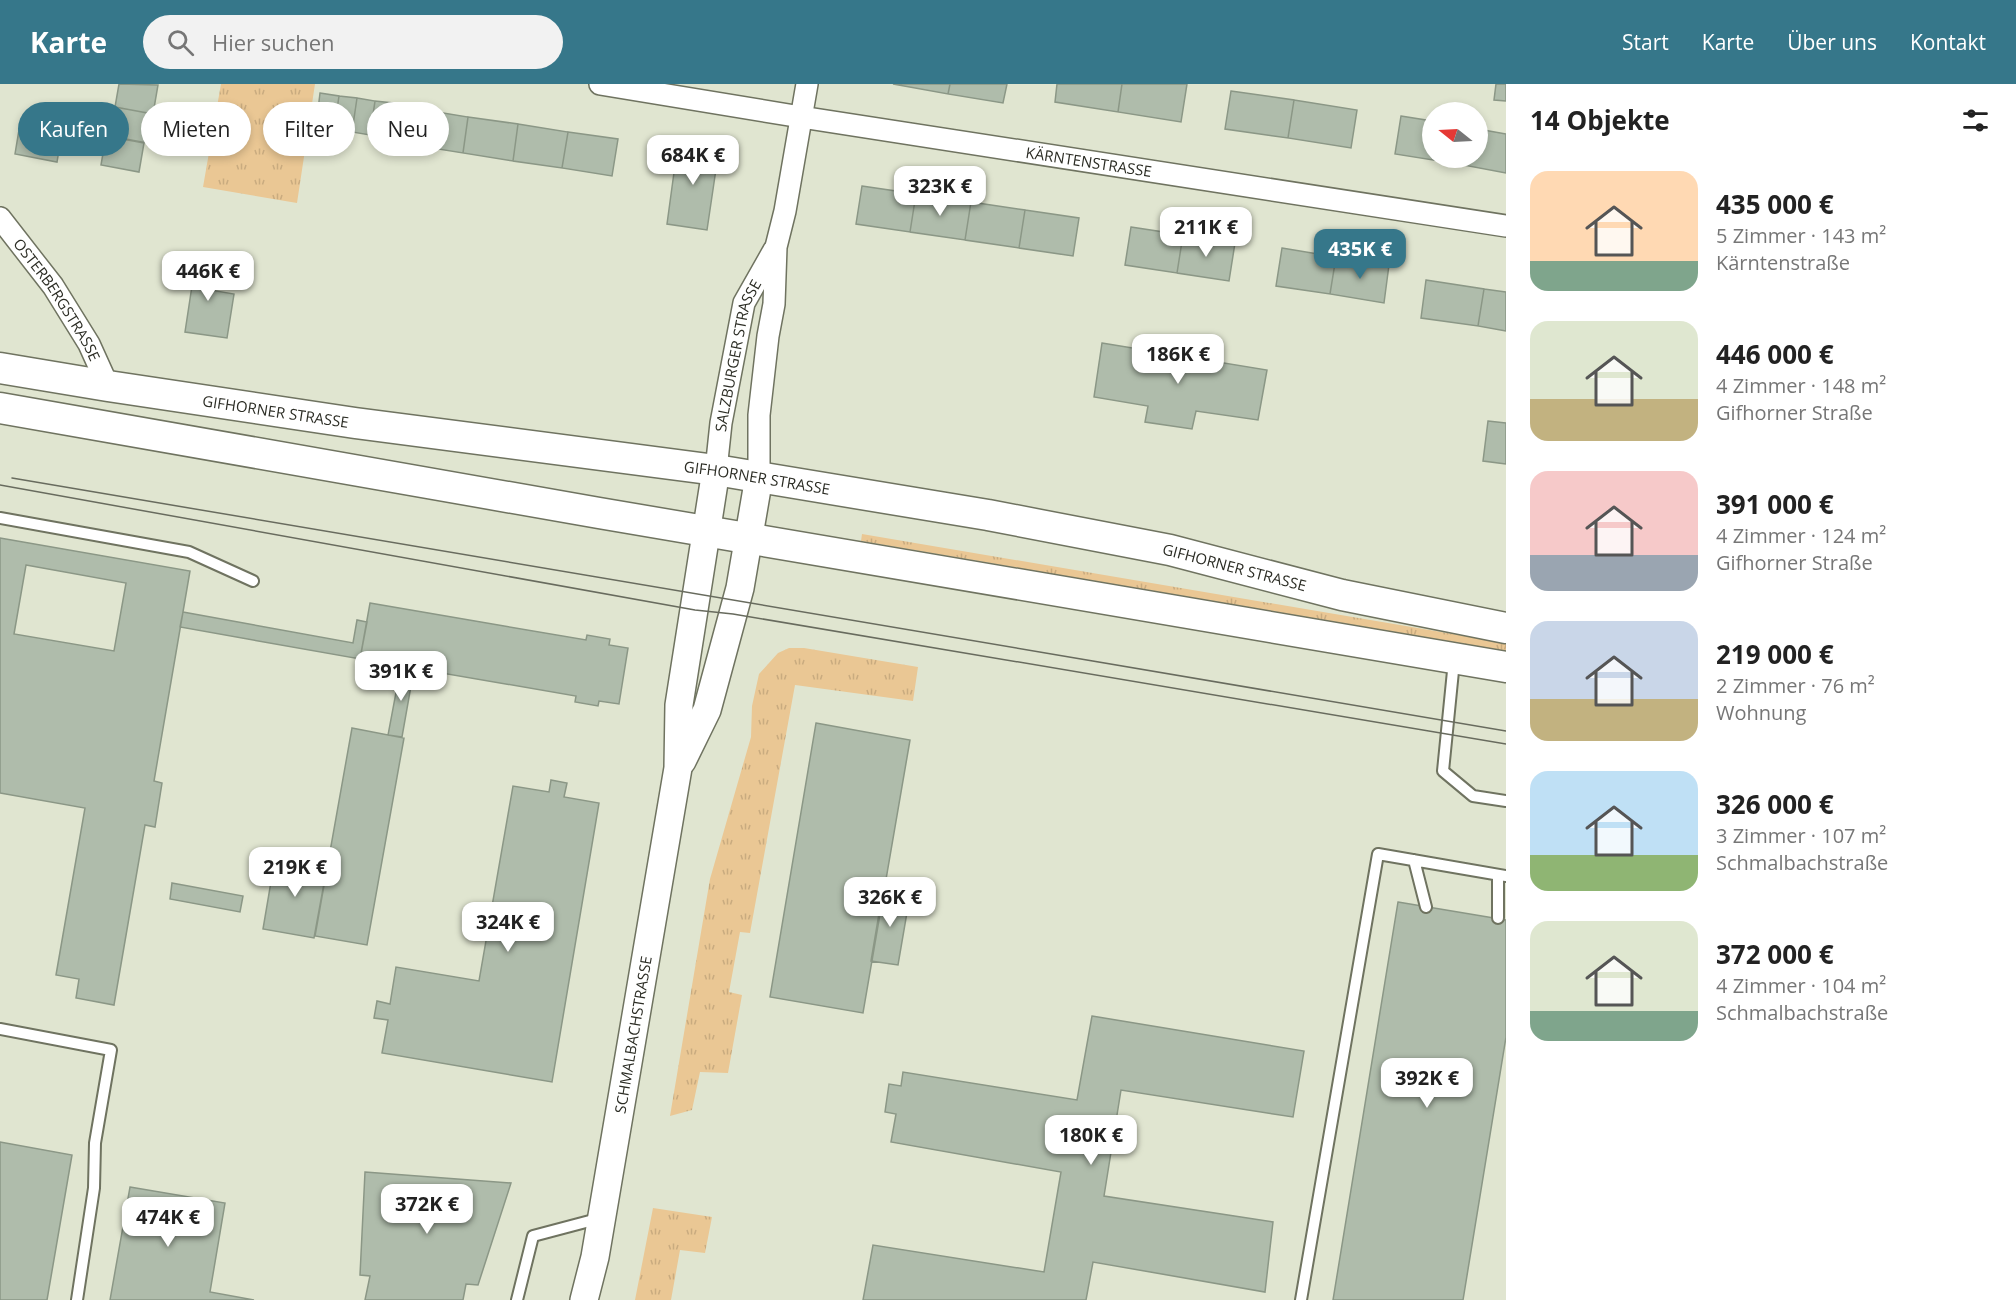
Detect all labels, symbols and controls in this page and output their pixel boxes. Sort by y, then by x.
search box [143,15,563,69]
text: Karte [30,23,107,61]
icon: search [164,26,197,59]
text: Hier suchen [212,27,335,57]
text: Start [1622,28,1669,56]
text: Karte [1702,28,1754,56]
text: Über uns [1787,28,1877,56]
text: Kontakt [1910,28,1986,56]
chip: Kaufen [18,102,129,156]
chip: Mieten [141,102,251,156]
chip: Filter [263,102,355,156]
chip: Neu [367,102,449,156]
north arrow [1422,102,1488,168]
map controls [1422,102,1488,168]
text: 14 Objekte [1530,102,1670,138]
icon: filters [1959,104,1992,137]
pin: 684K € [644,135,742,186]
text: 684K € [661,141,725,168]
street label: KÄRNTENSTRASSE [1024,142,1153,181]
pin: 323K € [891,166,989,217]
text: 323K € [908,172,972,199]
text: 435 000 € [1716,186,1834,222]
icon: home [1578,195,1650,267]
pin: 211K € [1157,207,1255,258]
text: 211K € [1174,213,1238,240]
text: 5 Zimmer · 143 m² [1716,222,1886,249]
pin: 435K € [1311,229,1409,280]
street label: OSTERBERGSTRASSE [9,234,105,364]
text: 435K € [1328,235,1392,262]
text: Kärntenstraße [1716,249,1850,276]
pin: 446K € [159,251,257,302]
text: 446K € [176,257,240,284]
street label: SALZBURGER STRASSE [710,276,765,433]
pin: 186K € [1129,334,1227,385]
text: 446 000 € [1716,336,1834,372]
text: 186K € [1146,340,1210,367]
icon: home [1578,345,1650,417]
text: 4 Zimmer · 148 m² [1716,372,1886,399]
street label: GIFHORNER STRASSE [201,390,350,432]
text: Gifhorner Straße [1716,399,1873,426]
street label: GIFHORNER STRASSE [683,456,832,499]
text: 391 000 € [1716,486,1834,522]
icon: home [1578,495,1650,567]
text: 4 Zimmer · 124 m² [1716,522,1886,549]
street label: GIFHORNER STRASSE [1161,539,1309,595]
text: Gifhorner Straße [1716,549,1873,576]
text: 219 000 € [1716,636,1834,672]
icon: home [1578,645,1650,717]
pin: 391K € [352,651,450,702]
text: 391K € [369,657,433,684]
text: 2 Zimmer · 76 m² [1716,672,1875,699]
text: Wohnung [1716,699,1806,726]
text: 326 000 € [1716,786,1834,822]
icon: home [1578,795,1650,867]
text: 3 Zimmer · 107 m² [1716,822,1886,849]
pin: 219K € [246,847,344,898]
text: Schmalbachstraße [1716,849,1888,876]
text: 219K € [263,853,327,880]
pin: 326K € [841,877,939,928]
text: 326K € [858,883,922,910]
pin: 324K € [459,902,557,953]
text: 324K € [476,908,540,935]
text: 372 000 € [1716,936,1834,972]
icon: home [1578,945,1650,1017]
street label: SCHMALBACHSTRASSE [610,954,656,1115]
text: 4 Zimmer · 104 m² [1716,972,1886,999]
text: Schmalbachstraße [1716,999,1888,1026]
pin: 392K € [1378,1058,1476,1109]
text: 392K € [1395,1064,1459,1091]
pin: 180K € [1042,1115,1140,1166]
text: 180K € [1059,1121,1123,1148]
pin: 372K € [378,1184,476,1235]
text: 372K € [395,1190,459,1217]
pin: 474K € [119,1197,217,1248]
text: 474K € [136,1203,200,1230]

